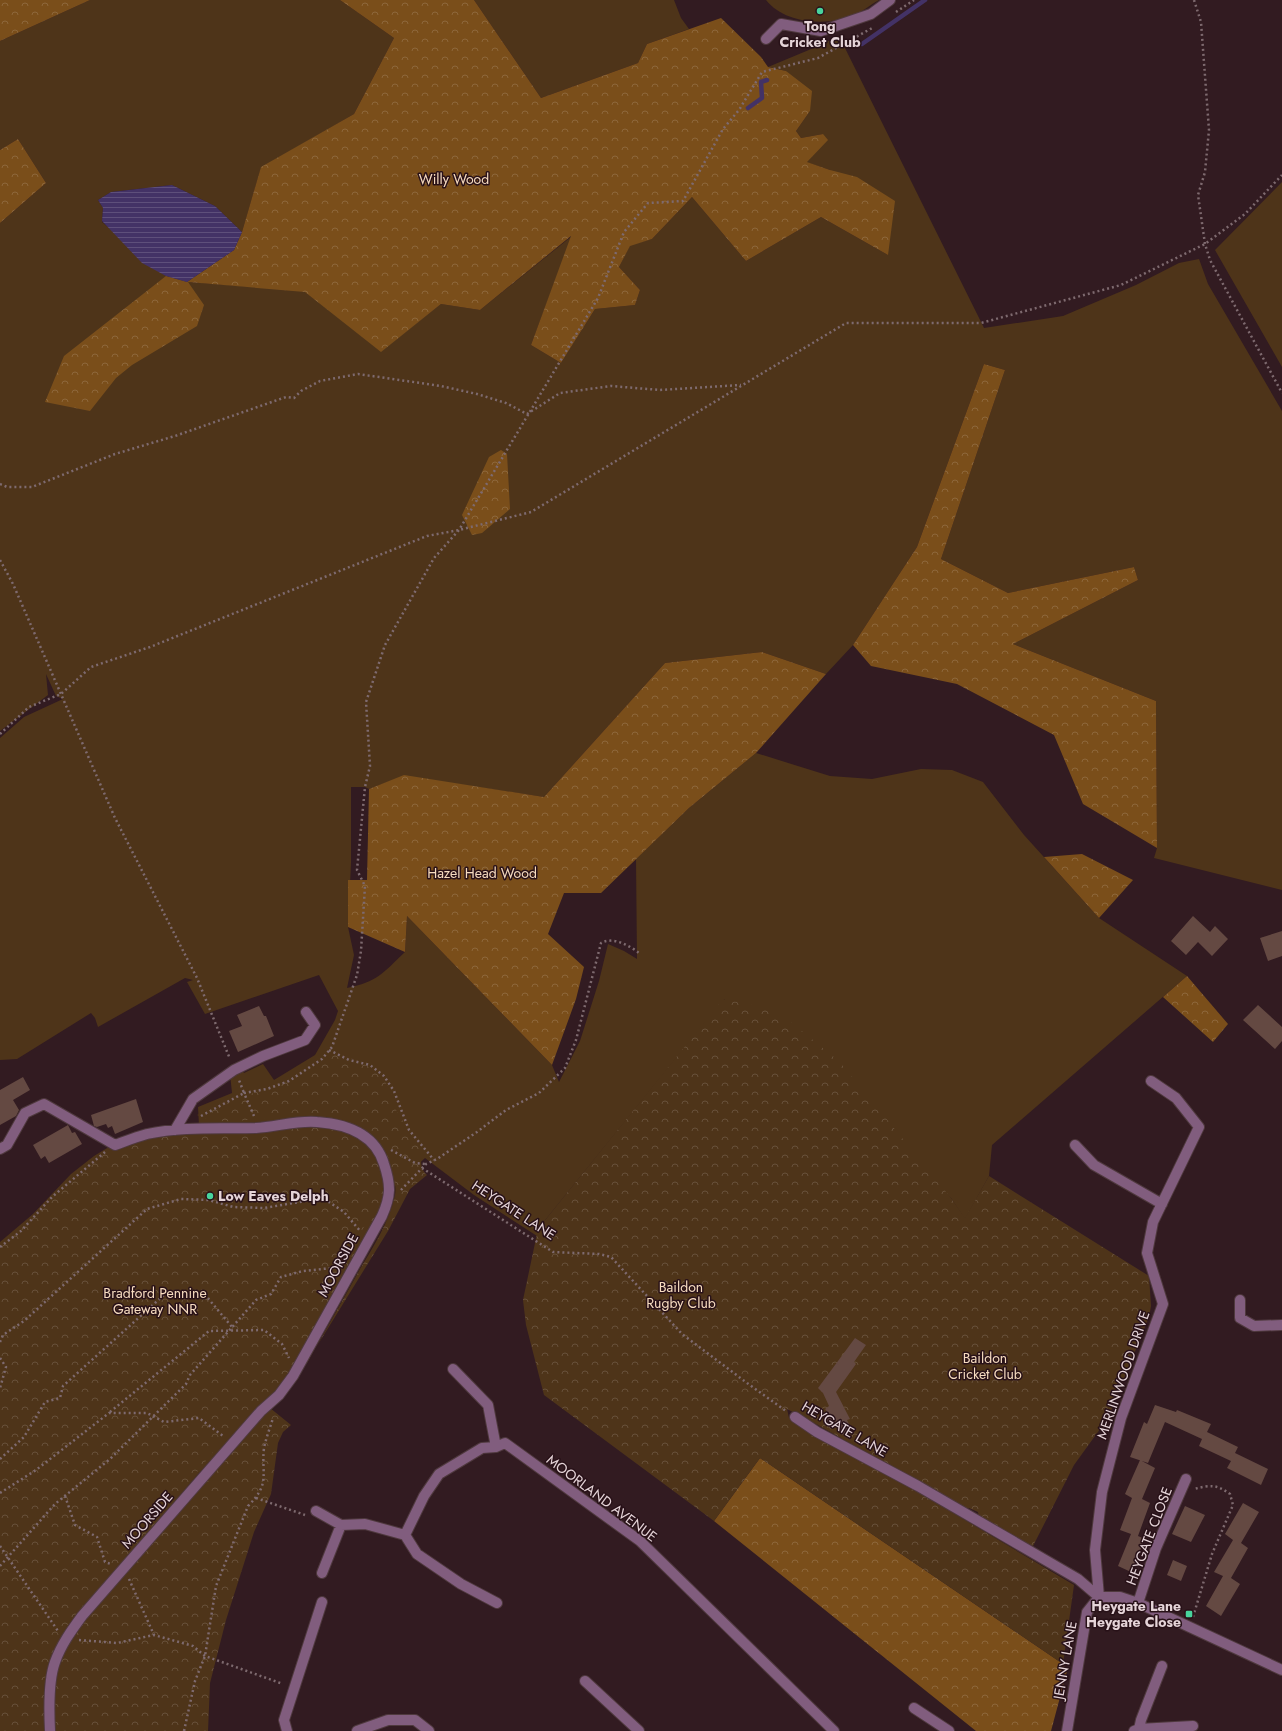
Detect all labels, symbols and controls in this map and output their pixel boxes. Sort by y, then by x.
marker: Tong Cricket Club [815,6,825,16]
place label: Tong Cricket Club [779,16,861,52]
park label: Willy Wood [419,169,489,189]
park label: Hazel Head Wood [427,863,537,883]
street label: HEYGATE LANE [468,1175,560,1245]
place label: Low Eaves Delph [218,1186,329,1206]
marker: Low Eaves Delph [205,1191,215,1201]
street label: MOORSIDE [313,1230,363,1300]
park label: Baildon Rugby Club [646,1277,716,1313]
park label: Bradford Pennine Gateway NNR [103,1283,207,1319]
street label: MERLINWOOD DRIVE [1092,1308,1154,1442]
park label: Baildon Cricket Club [948,1348,1022,1384]
street label: HEYGATE LANE [798,1396,892,1462]
street label: MOORLAND AVENUE [542,1450,662,1546]
street label: HEYGATE CLOSE [1121,1484,1177,1588]
street label: MOORSIDE [117,1487,177,1553]
place label: Heygate Lane Heygate Close [1086,1596,1181,1632]
marker: Heygate Lane Heygate Close [1184,1609,1194,1619]
street label: JENNY LANE [1048,1619,1082,1703]

